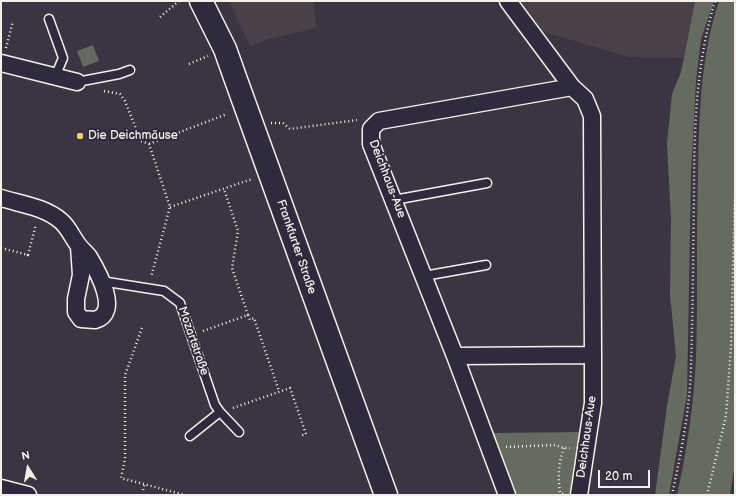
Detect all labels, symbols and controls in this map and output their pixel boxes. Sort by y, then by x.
place label: Die Deichmäuse [88,129,178,143]
marker: Die Deichmäuse [75,131,85,141]
street label: Deichhaus-Aue [365,138,409,220]
street label: Frankfurter Straße [273,198,319,296]
street label: Mozartstraße [175,305,211,377]
street label: Deichhaus-Aue [574,395,600,479]
north arrow [8,448,48,488]
text: N [20,449,31,463]
scale bar [600,462,652,488]
text: 20 m [605,469,632,484]

